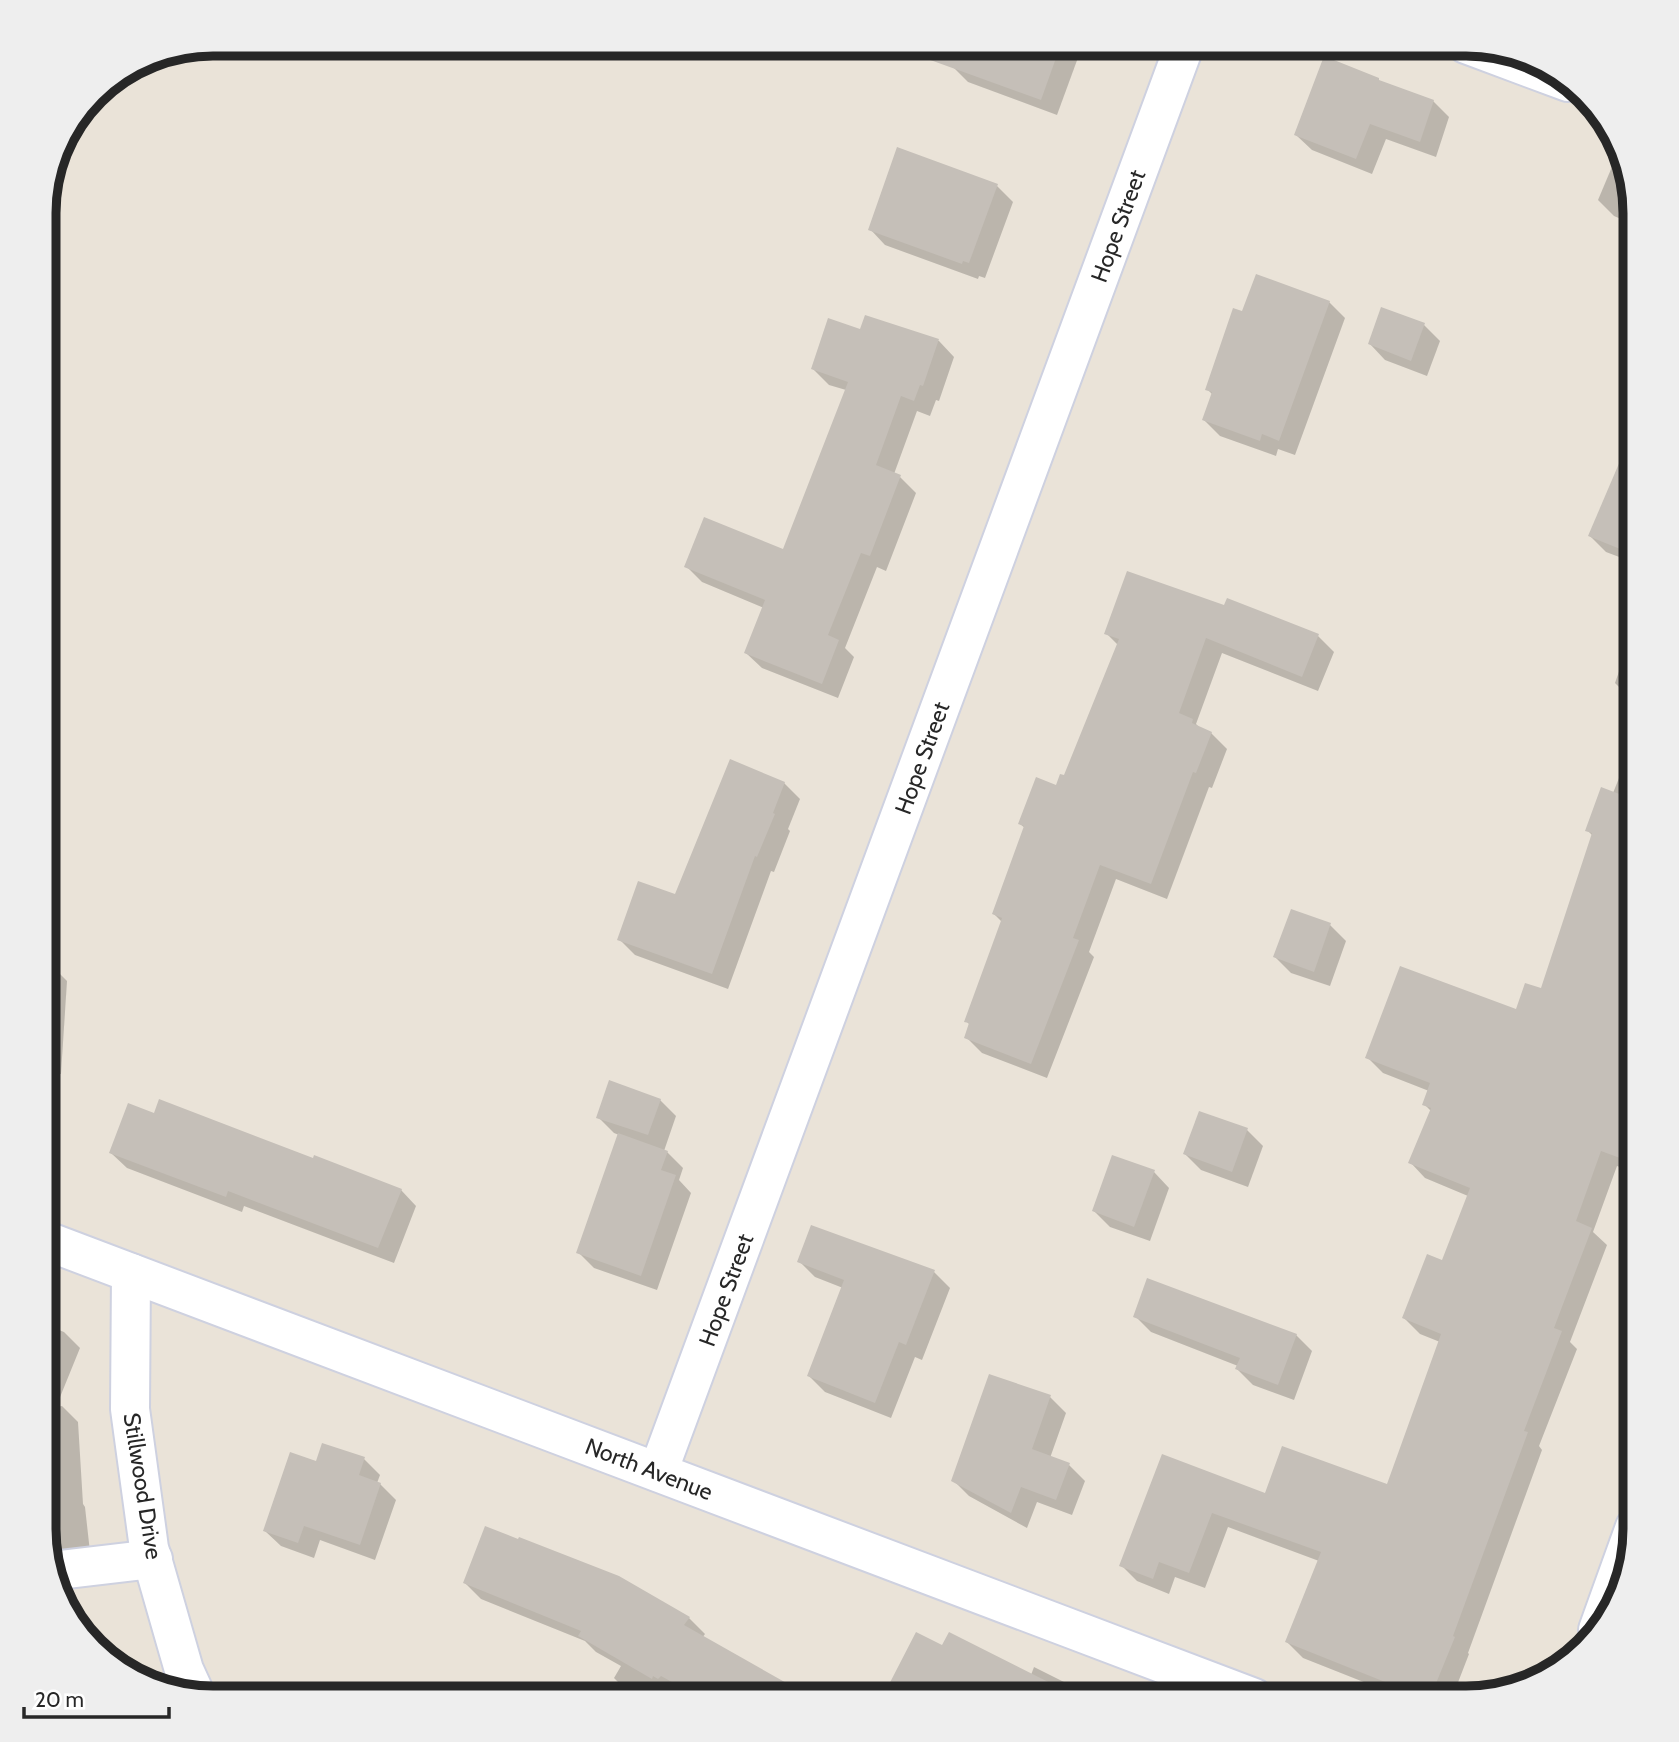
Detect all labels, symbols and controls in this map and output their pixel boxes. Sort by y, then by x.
street label: Hope Street [1085,166,1151,286]
street label: Hope Street [889,698,955,818]
street label: Hope Street [693,1230,759,1350]
street label: Stillwood Drive [118,1411,168,1561]
street label: North Avenue [581,1432,717,1506]
scale bar [24,1676,170,1720]
text: 20 m [35,1687,84,1712]

